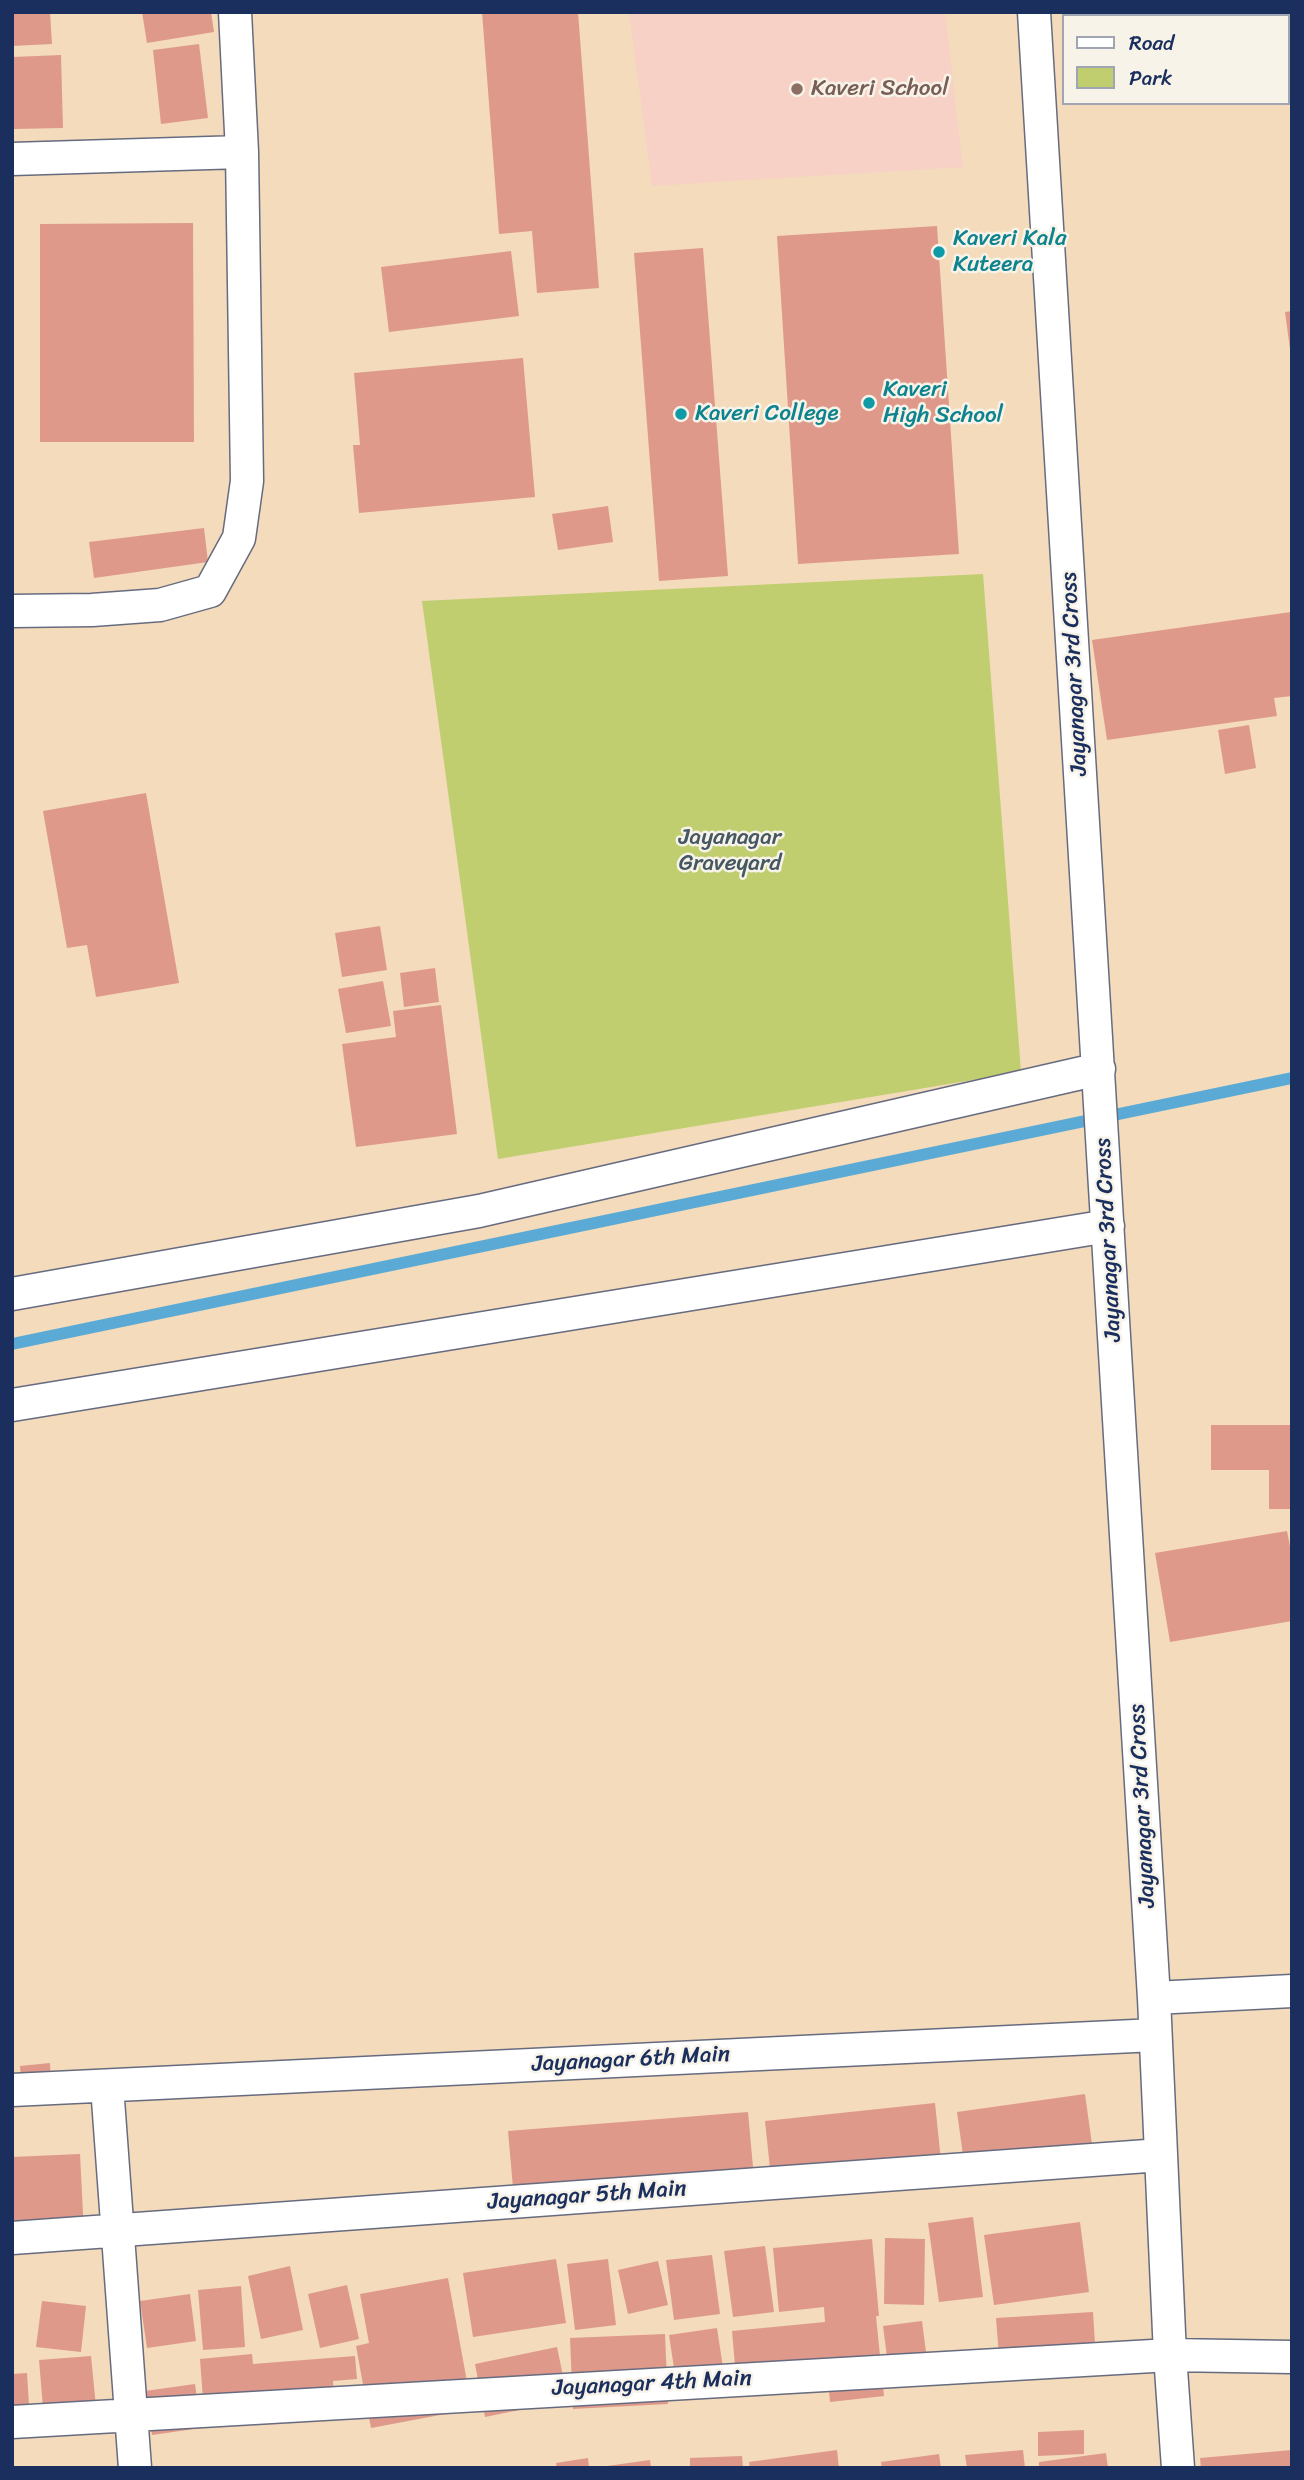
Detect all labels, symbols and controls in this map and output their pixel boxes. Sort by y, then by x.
legend [1062,14,1290,105]
text: Road [1129,24,1174,62]
text: Park [1129,59,1172,97]
place label: Kaveri School [811,75,949,103]
marker: Kaveri School [789,81,805,97]
place label: Kaveri Kala Kuteera [953,225,1066,279]
marker: Kaveri Kala Kuteera [931,244,947,260]
place label: Kaveri High School [883,376,1003,430]
marker: Kaveri High School [861,395,877,411]
place label: Kaveri College [695,400,838,428]
marker: Kaveri College [673,406,689,422]
street label: Jayanagar 3rd Cross [1056,571,1094,777]
park label: Jayanagar Graveyard [679,824,781,878]
street label: Jayanagar 3rd Cross [1090,1137,1128,1343]
street label: Jayanagar 3rd Cross [1124,1703,1162,1909]
street label: Jayanagar 6th Main [531,2041,731,2079]
street label: Jayanagar 5th Main [487,2175,687,2217]
street label: Jayanagar 4th Main [551,2365,753,2403]

